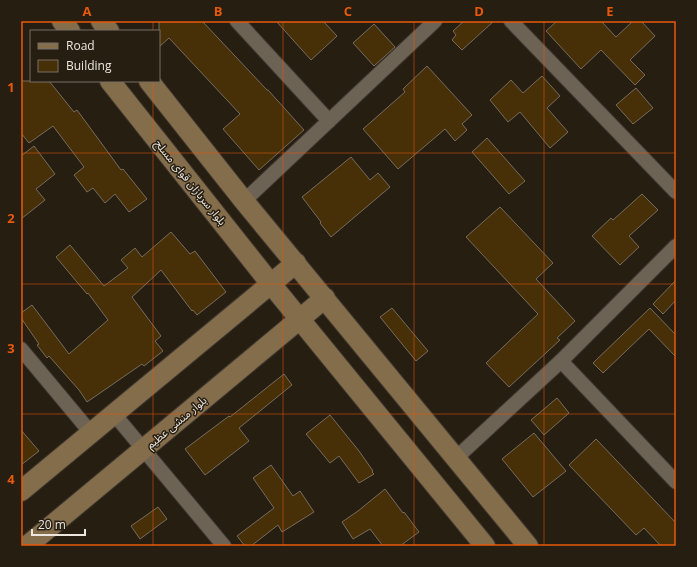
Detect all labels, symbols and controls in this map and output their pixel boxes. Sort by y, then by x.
text: A [83,2,92,20]
text: B [214,2,223,20]
text: C [344,2,352,20]
text: D [474,2,484,20]
text: E [606,2,614,20]
legend [30,30,160,82]
text: Road [66,37,95,54]
text: Building [66,57,112,74]
text: 1 [7,78,15,96]
street label: بلوار سربازان قوای مسلح [151,136,230,229]
text: 2 [7,209,15,227]
text: 3 [7,339,15,357]
street label: بلوار منشی عظیم [143,392,211,453]
text: 4 [7,470,15,488]
scale bar [32,511,85,537]
text: 20 m [38,516,66,533]

